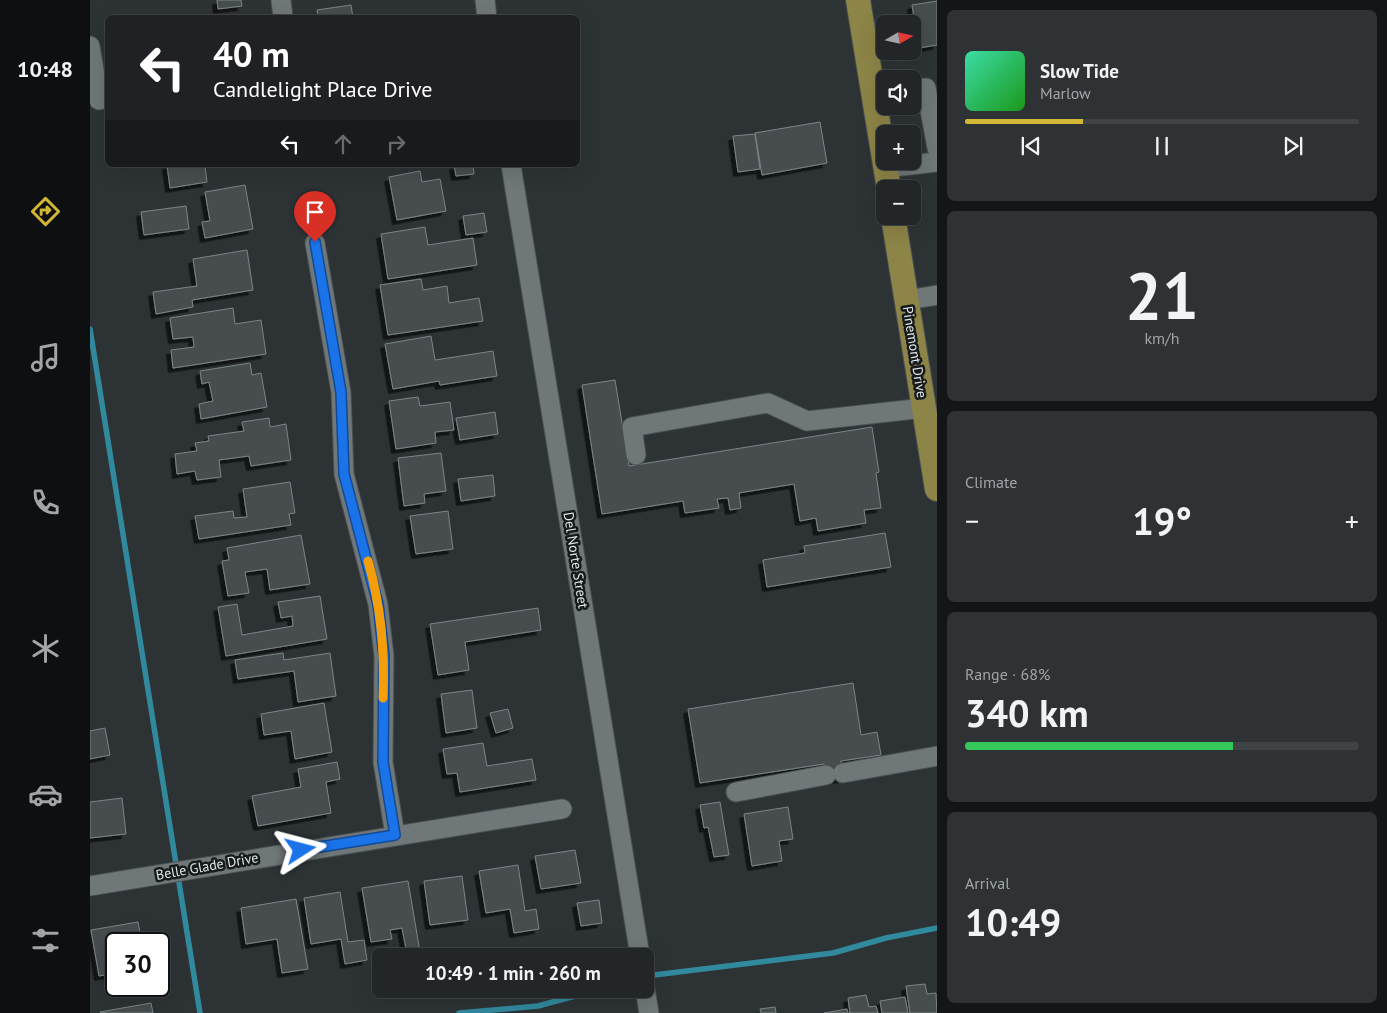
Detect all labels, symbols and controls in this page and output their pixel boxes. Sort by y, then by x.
north arrow [876,15,921,60]
map controls [876,15,921,225]
text: 40 m [213,31,290,77]
icon: left [130,35,195,100]
text: 10:48 [17,55,73,83]
text: Slow Tide [1040,59,1119,83]
button: sound [876,70,921,115]
text: Candlelight Place Drive [213,75,432,103]
text: Marlow [1040,83,1091,103]
button: + [876,125,921,170]
icon: left [276,130,304,158]
icon: ahead [329,130,357,158]
icon: right [382,130,410,158]
icon: previous [1017,132,1045,160]
icon: pause [1148,132,1176,160]
icon: next [1279,132,1307,160]
button: − [876,180,921,225]
pin [294,191,336,242]
icon: directions [28,194,63,229]
icon: arrive [301,198,329,226]
text: 21 [1125,253,1199,337]
street label: Pinemont Drive [899,305,931,399]
text: km/h [1144,328,1180,348]
icon: music [28,340,63,375]
text: Climate [965,472,1017,492]
icon: phone [28,485,63,520]
text: 19° [1132,496,1192,545]
text: − [965,502,979,539]
text: + [1345,502,1359,539]
street label: Del Norte Street [559,510,593,610]
icon: climate [28,631,63,666]
text: Range · 68% [965,664,1050,684]
text: 340 km [965,688,1089,737]
icon: car [28,777,63,812]
position arrow [274,823,326,875]
street label: Belle Glade Drive [154,848,260,884]
text: Arrival [965,873,1010,893]
text: 10:49 [965,897,1061,946]
icon: filters [28,923,63,958]
speed limit sign: 30 [105,932,170,997]
text: 10:49 · 1 min · 260 m [425,961,601,985]

